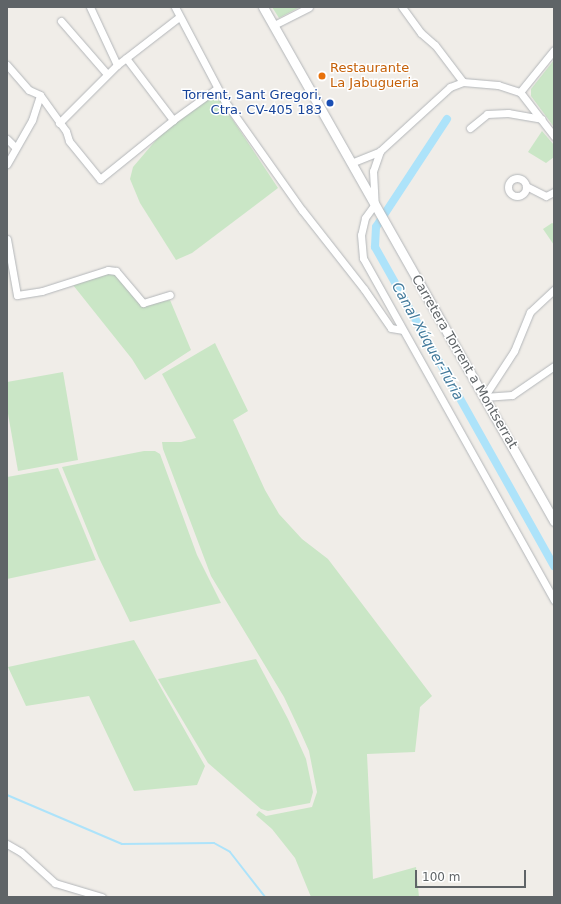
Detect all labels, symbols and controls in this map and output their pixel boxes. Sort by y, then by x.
place label: Restaurante La Jabugueria [330,61,419,92]
marker: Restaurante La Jabugueria [317,71,327,81]
place label: Torrent, Sant Gregori, Ctra. CV-405 183 [182,88,322,119]
marker: Torrent, Sant Gregori, Ctra. CV-405 183 [325,98,335,108]
street label: Carretera Torrent a Montserrat [408,272,520,452]
water label: Canal Xúquer-Túria [389,279,467,403]
scale bar [417,862,528,888]
text: 100 m [422,870,460,884]

